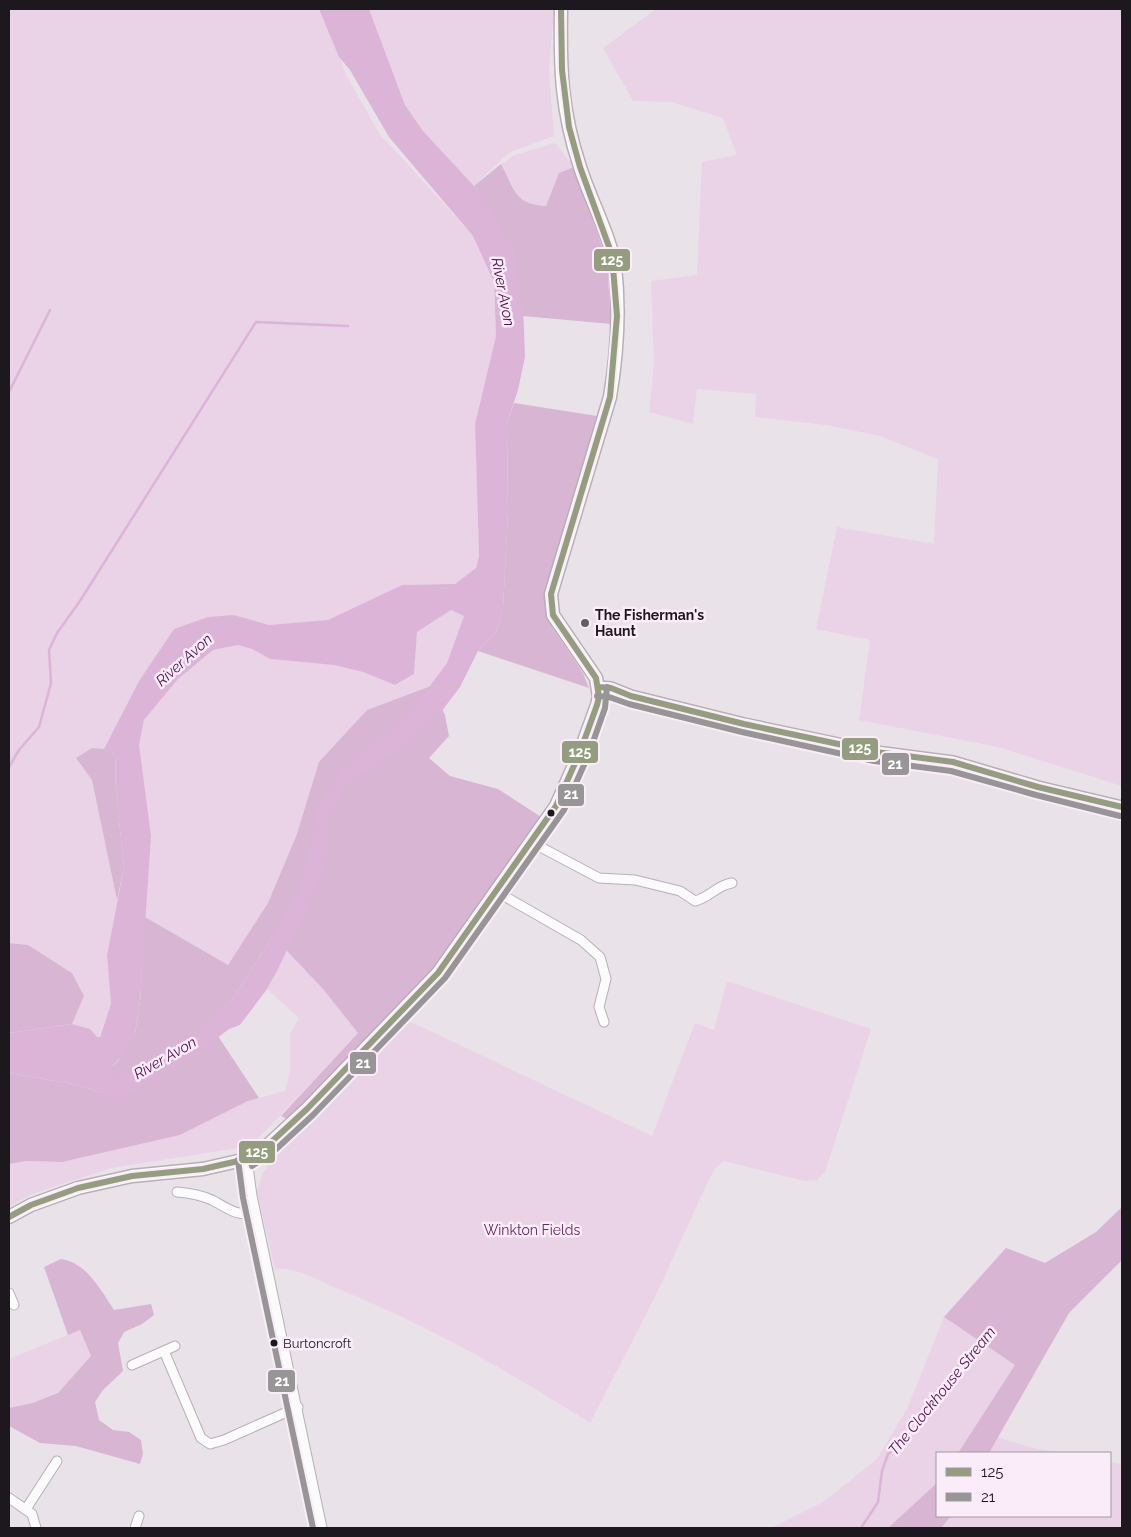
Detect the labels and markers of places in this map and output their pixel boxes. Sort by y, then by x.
place label: The Fisherman's Haunt [595,607,704,639]
marker: The Fisherman's Haunt [579,617,591,629]
unlabelled marker [546,808,556,818]
place label: Burtoncroft [283,1336,352,1351]
marker: Burtoncroft [269,1338,279,1348]

